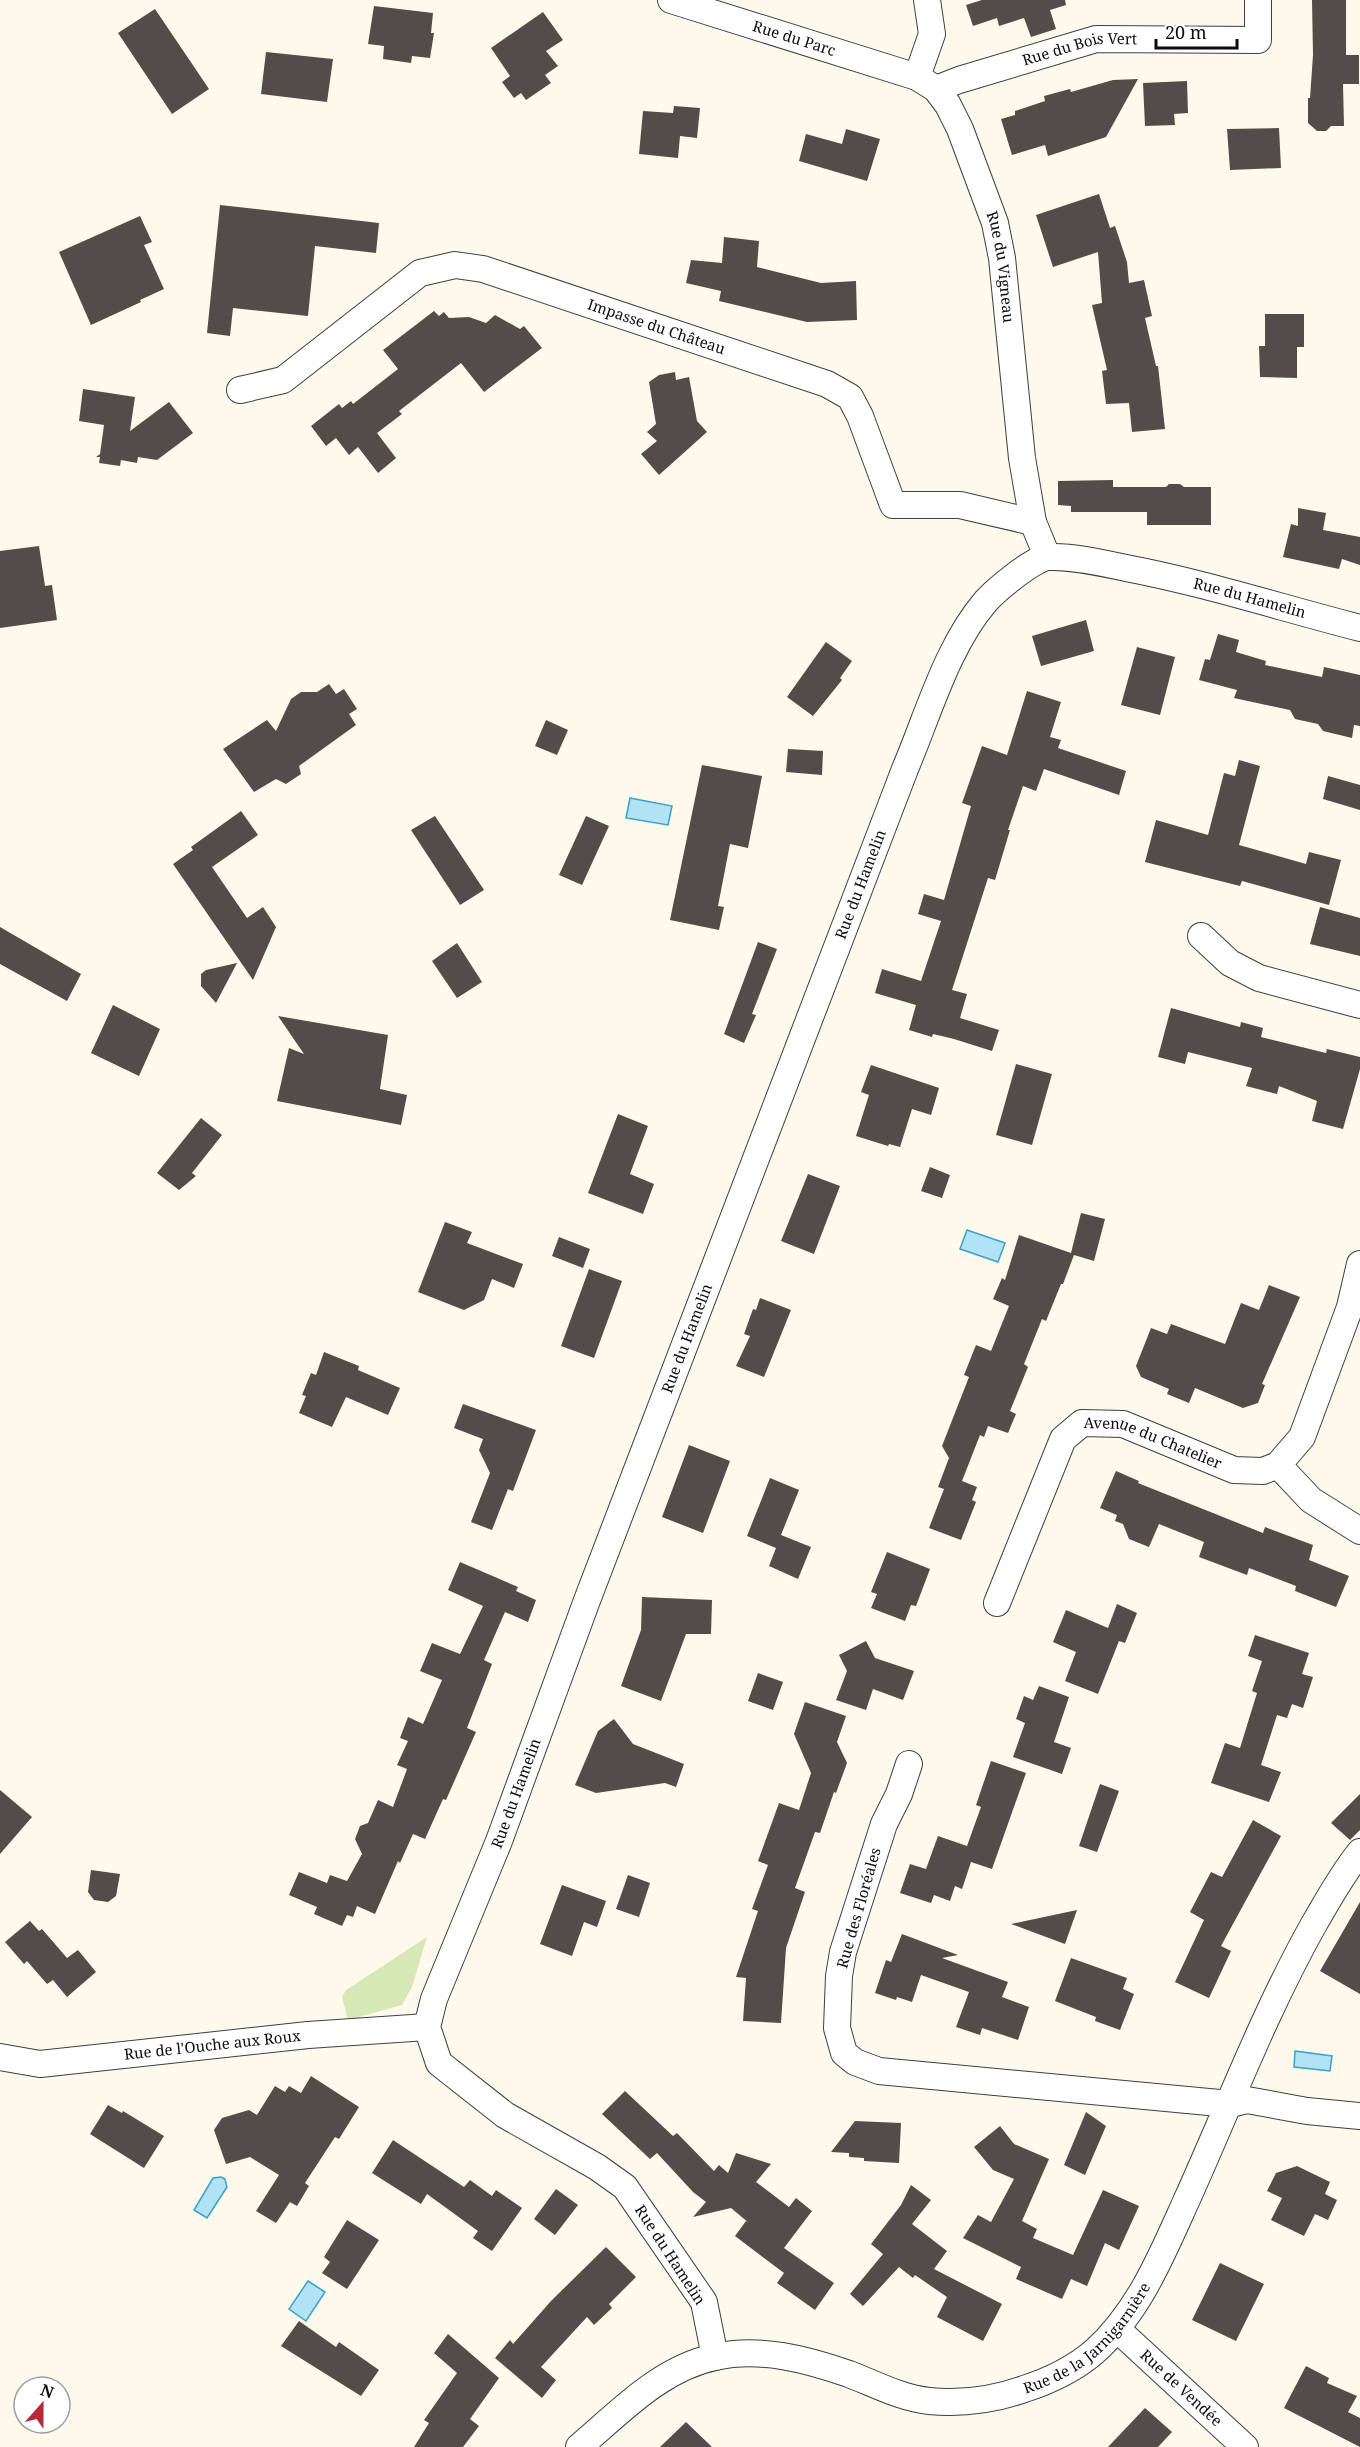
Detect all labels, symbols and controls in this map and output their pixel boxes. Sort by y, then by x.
scale bar [1156,12,1237,50]
street label: Rue du Parc [750,15,838,60]
text: 20 m [1165,20,1207,44]
street label: Rue du Bois Vert [1020,28,1137,70]
street label: Rue du Vigneau [982,208,1019,324]
street label: Impasse du Château [585,294,729,358]
street label: Rue du Hamelin [1192,572,1309,622]
street label: Rue du Hamelin [830,826,890,942]
street label: Rue du Hamelin [656,1280,716,1396]
street label: Avenue du Chatelier [1084,1412,1225,1473]
street label: Rue du Hamelin [486,1735,545,1851]
street label: Rue des Floréales [831,1845,885,1970]
street label: Rue de l'Ouche aux Roux [123,2025,302,2064]
street label: Rue du Hamelin [631,2201,711,2309]
street label: Rue de la Jarnigarnière [1020,2279,1154,2398]
street label: Rue de Vendée [1136,2344,1227,2430]
north arrow [12,2375,72,2435]
text: N [38,2378,58,2404]

